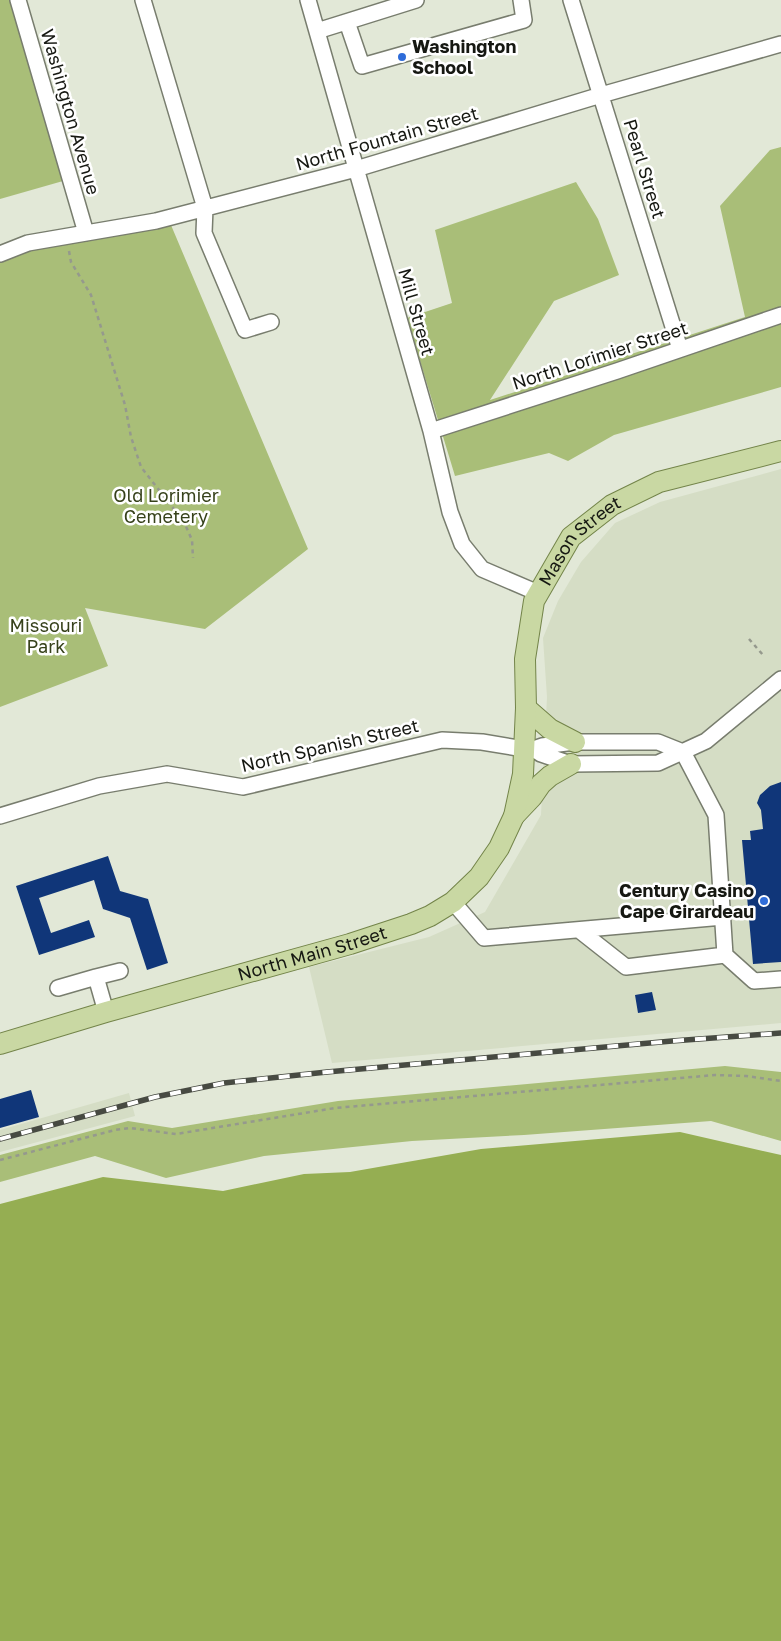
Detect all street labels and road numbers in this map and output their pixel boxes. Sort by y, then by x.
street label: Washington Avenue [37,26,105,197]
street label: North Fountain Street [293,101,480,175]
street label: Pearl Street [619,116,671,221]
street label: Mill Street [394,266,440,358]
street label: North Lorimier Street [509,316,690,394]
street label: Mason Street [533,491,624,589]
street label: North Spanish Street [239,714,421,776]
street label: North Main Street [235,921,389,985]

